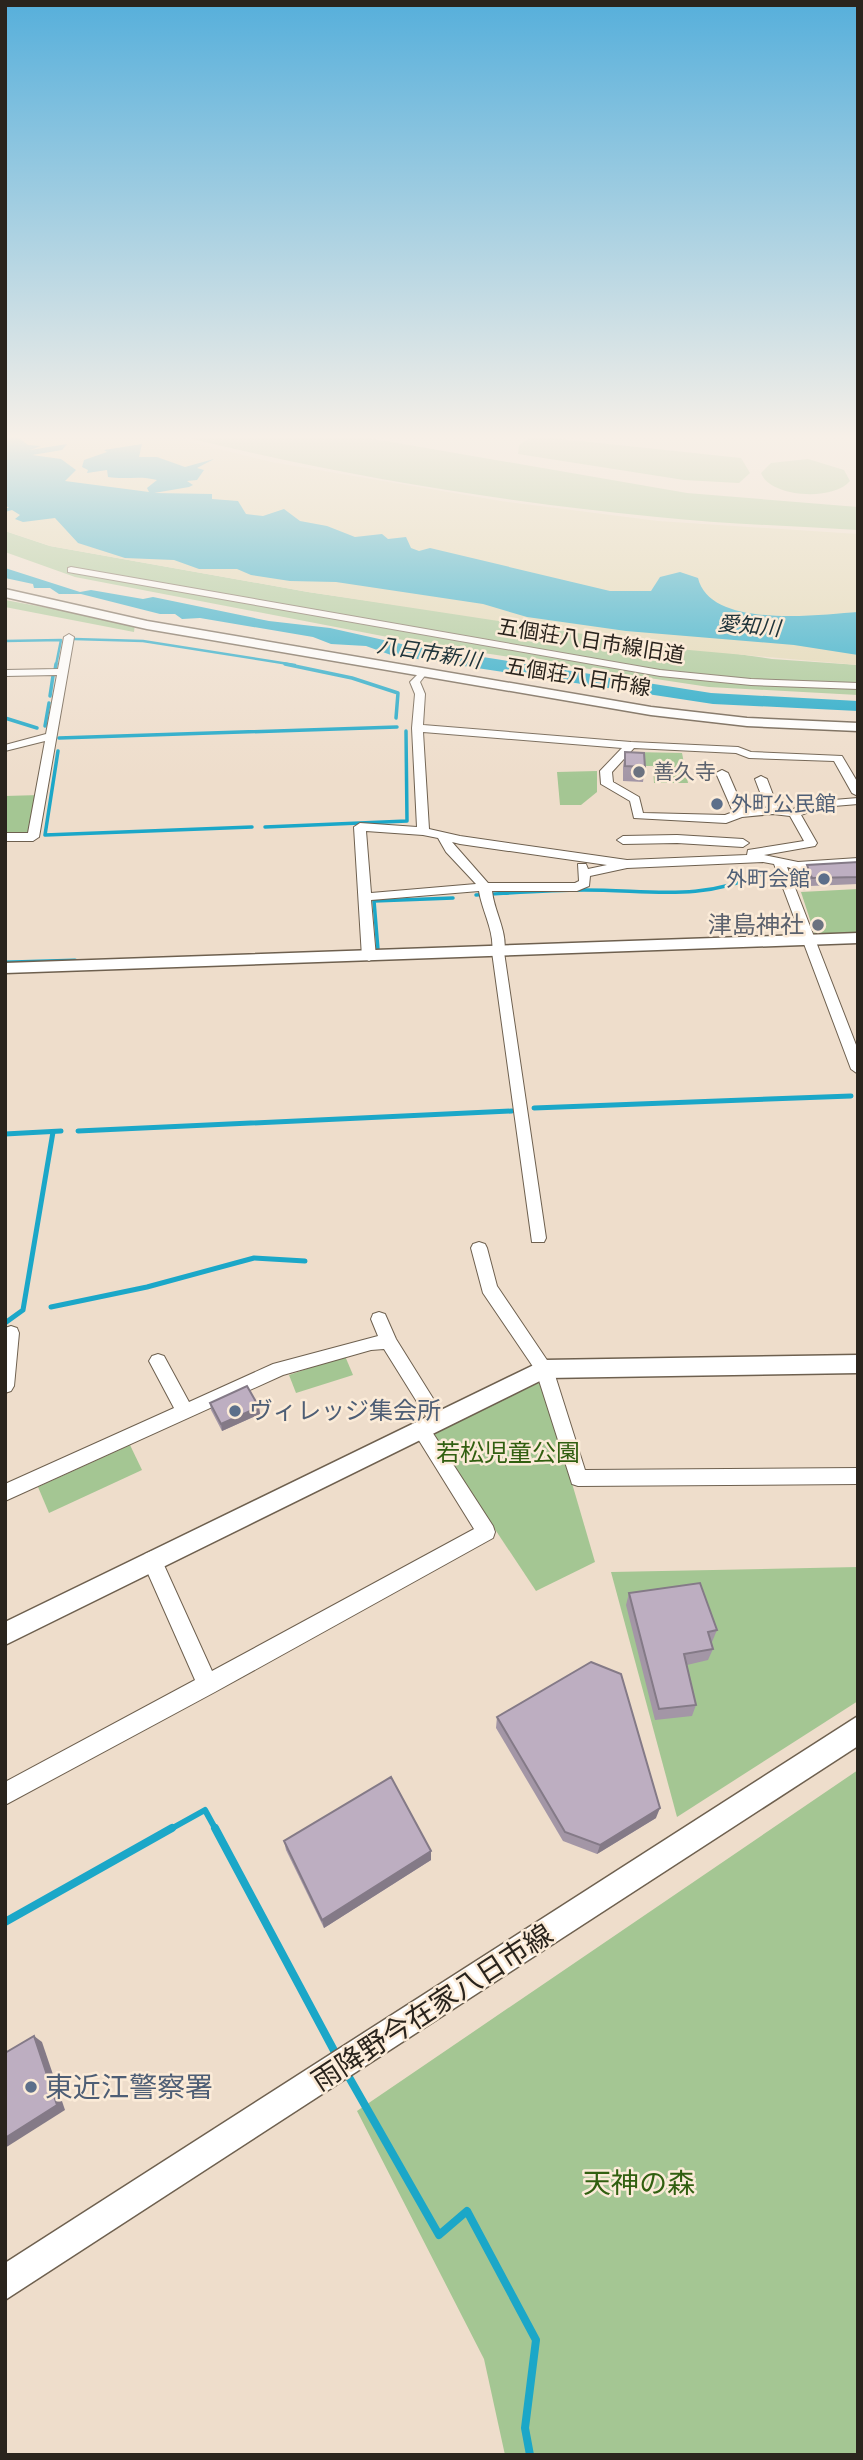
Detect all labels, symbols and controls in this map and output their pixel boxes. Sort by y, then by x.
water label: 愛知川 [716,610,784,642]
street label: 五個荘八日市線旧道 [496,613,686,669]
water label: 八日市新川 [375,632,485,674]
street label: 五個荘八日市線 [503,653,653,701]
place label: 善久寺 [653,759,716,785]
marker: 善久寺 [631,764,647,780]
place label: 外町公民館 [731,791,836,817]
marker: 外町公民館 [709,796,725,812]
place label: 外町会館 [726,866,810,892]
marker: 外町会館 [816,871,832,887]
place label: 津島神社 [708,911,804,939]
marker: 津島神社 [810,917,826,933]
place label: ヴィレッジ集会所 [249,1397,441,1425]
marker: ヴィレッジ集会所 [227,1403,243,1419]
park label: 若松児童公園 [436,1439,580,1467]
street label: 雨降野今在家八日市線 [306,1917,559,2098]
place label: 東近江警察署 [45,2071,213,2104]
marker: 東近江警察署 [23,2079,39,2095]
park label: 天神の森 [583,2167,695,2200]

